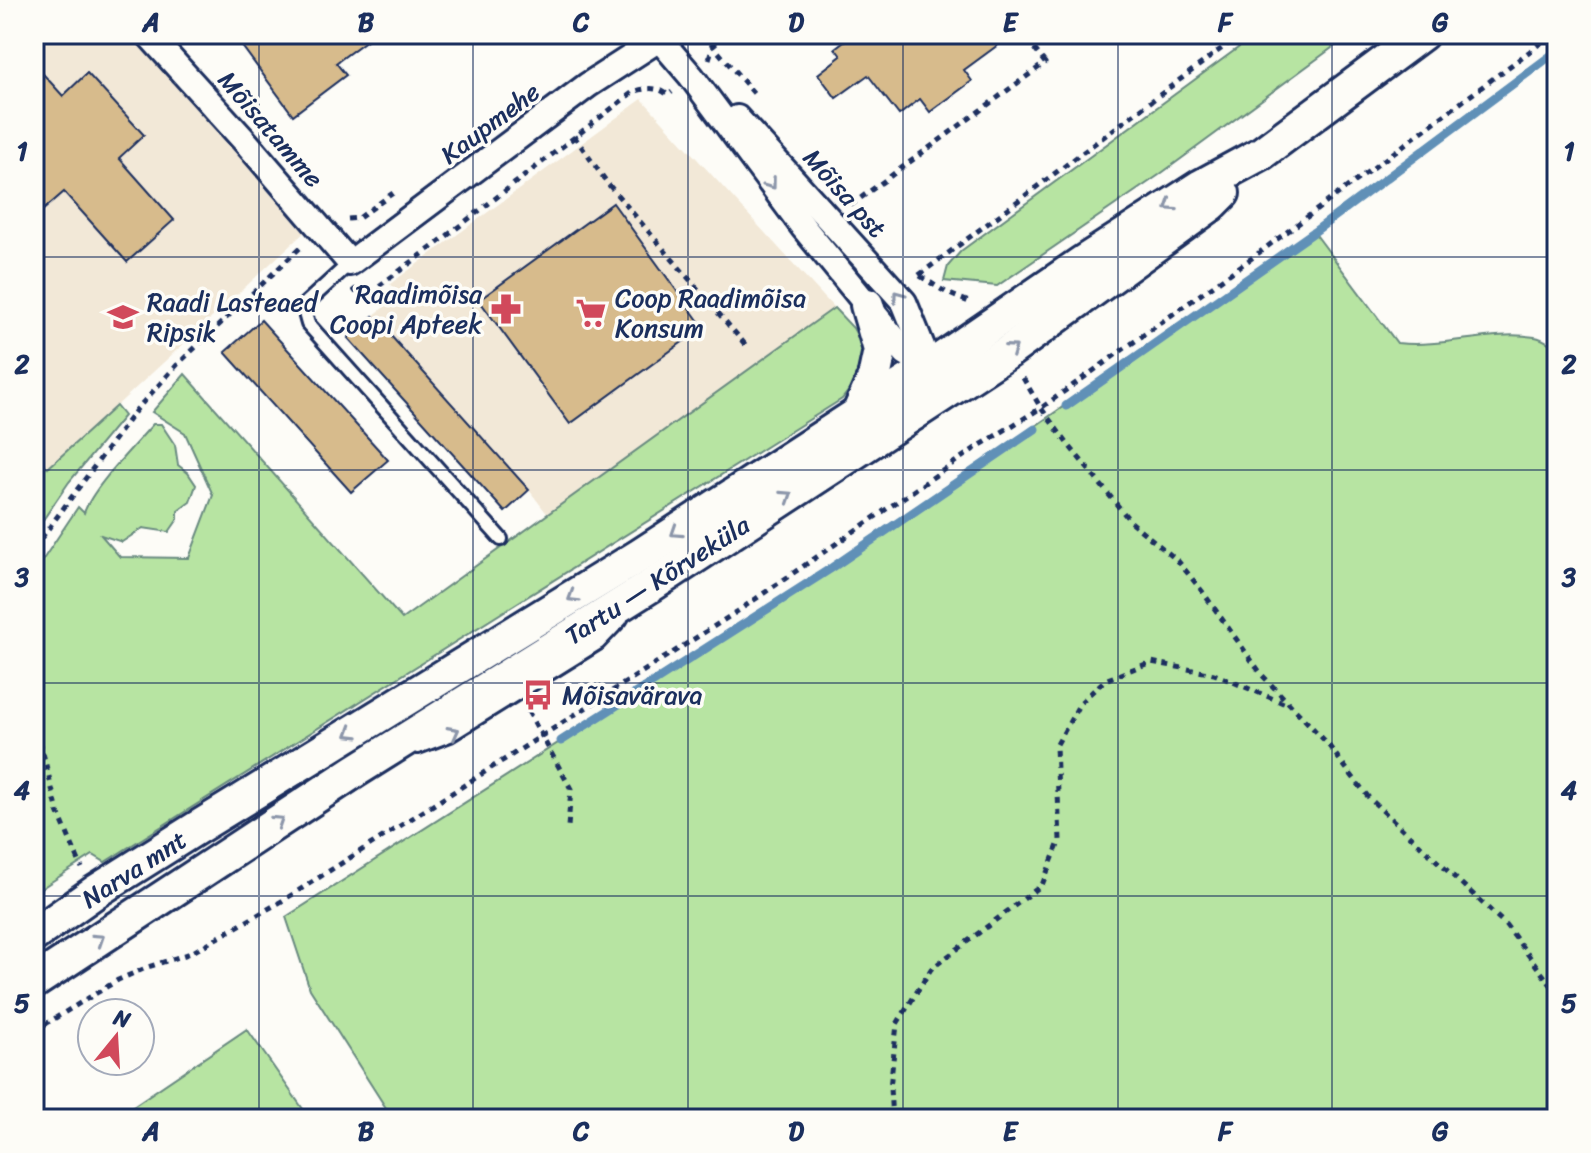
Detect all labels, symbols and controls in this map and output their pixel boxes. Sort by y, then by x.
text: A [141,0,160,45]
text: B [358,0,375,45]
text: C [572,0,590,45]
text: D [788,0,804,45]
text: E [1003,0,1020,45]
text: F [1217,0,1234,45]
text: G [1432,0,1449,45]
street label: Mõisatamme [206,59,336,199]
street label: Kaupmehe [430,70,550,176]
text: 1 [16,128,28,174]
text: 1 [1563,128,1575,174]
street label: Mõisa pst [791,137,899,249]
one-way arrow [762,175,776,189]
one-way arrow [1164,197,1179,212]
place label: Raadimõisa Coopi Apteek [330,271,483,347]
place label: Coop Raadimõisa Konsum [615,275,806,351]
place label: Raadi Lasteaed Ripsik [147,279,320,355]
one-way arrow [893,290,908,305]
pharmacy icon: Raadimõisa Coopi Apteek [489,292,523,326]
supermarket icon: Coop Raadimõisa Konsum [574,296,608,330]
school or university icon: Raadi Lasteaed Ripsik [106,300,140,334]
text: 2 [13,341,30,387]
text: 2 [1560,341,1577,387]
one-way arrow [1003,344,1017,359]
one-way arrow [779,491,793,506]
street label: Tartu — Kõrveküla [555,502,760,658]
one-way arrow [671,522,685,537]
text: 3 [14,554,30,600]
text: 3 [1561,554,1577,600]
one-way arrow [567,587,581,602]
place label: Mõisavärava [562,672,703,718]
bus stop icon: Mõisavärava [521,678,555,712]
one-way arrow [345,724,360,739]
one-way arrow [445,726,460,741]
text: 4 [14,767,30,813]
text: 4 [1561,767,1577,813]
one-way arrow [269,816,284,831]
street label: Narva mnt [72,817,196,921]
one-way arrow [90,934,105,949]
text: 5 [14,980,30,1026]
text: 5 [1561,980,1577,1026]
north arrow [76,997,156,1077]
text: N [108,997,136,1040]
text: A [141,1108,160,1153]
text: B [358,1108,375,1153]
text: C [572,1108,590,1153]
text: D [788,1108,804,1153]
text: E [1003,1108,1020,1153]
text: F [1217,1108,1234,1153]
text: G [1432,1108,1449,1153]

